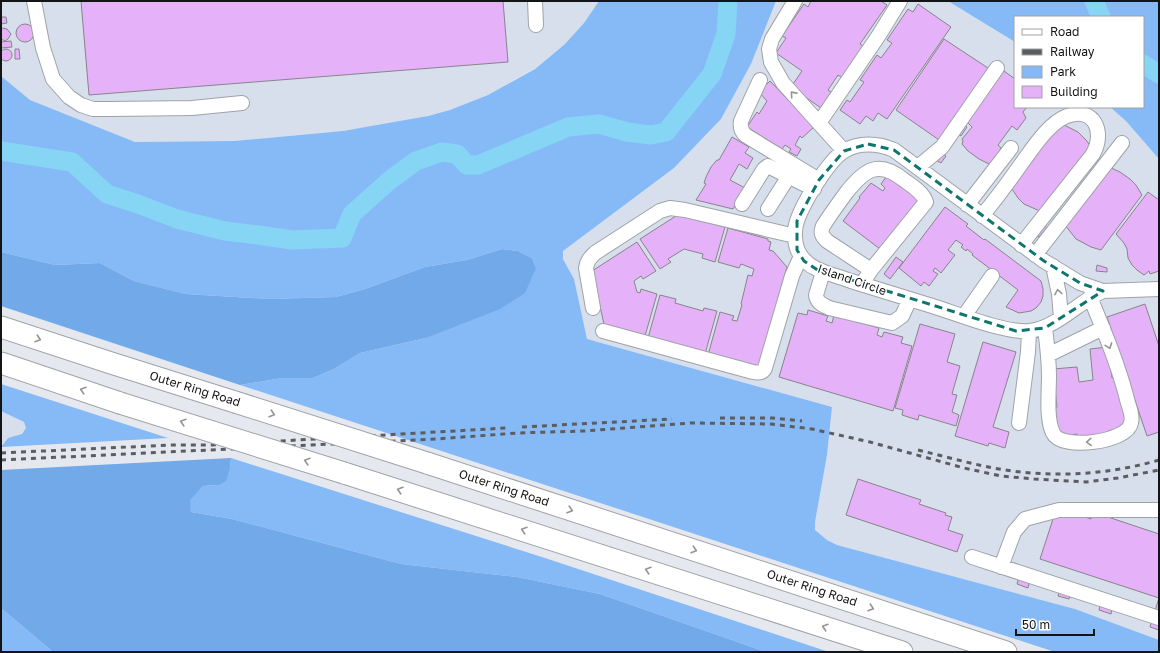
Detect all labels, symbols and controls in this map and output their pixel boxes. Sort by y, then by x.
legend [1014,16,1144,108]
text: Road [1050,24,1079,39]
text: Railway [1050,44,1095,59]
text: Park [1050,64,1076,79]
text: Building [1050,84,1098,99]
one-way arrow [790,91,798,99]
street label: Island Circle [816,261,889,298]
one-way arrow [1054,289,1063,295]
one-way arrow [34,334,41,343]
one-way arrow [1105,343,1113,350]
street label: Outer Ring Road [148,368,242,409]
one-way arrow [79,387,86,395]
one-way arrow [268,409,275,417]
one-way arrow [179,418,186,427]
one-way arrow [1086,438,1092,447]
one-way arrow [303,457,310,466]
street label: Outer Ring Road [457,466,551,509]
one-way arrow [397,487,404,495]
one-way arrow [567,505,574,514]
one-way arrow [521,526,528,535]
one-way arrow [690,545,697,554]
one-way arrow [644,566,651,575]
street label: Outer Ring Road [765,566,859,609]
one-way arrow [867,603,874,612]
scale bar [1016,611,1094,637]
text: 50 m [1022,617,1050,632]
one-way arrow [821,623,828,632]

